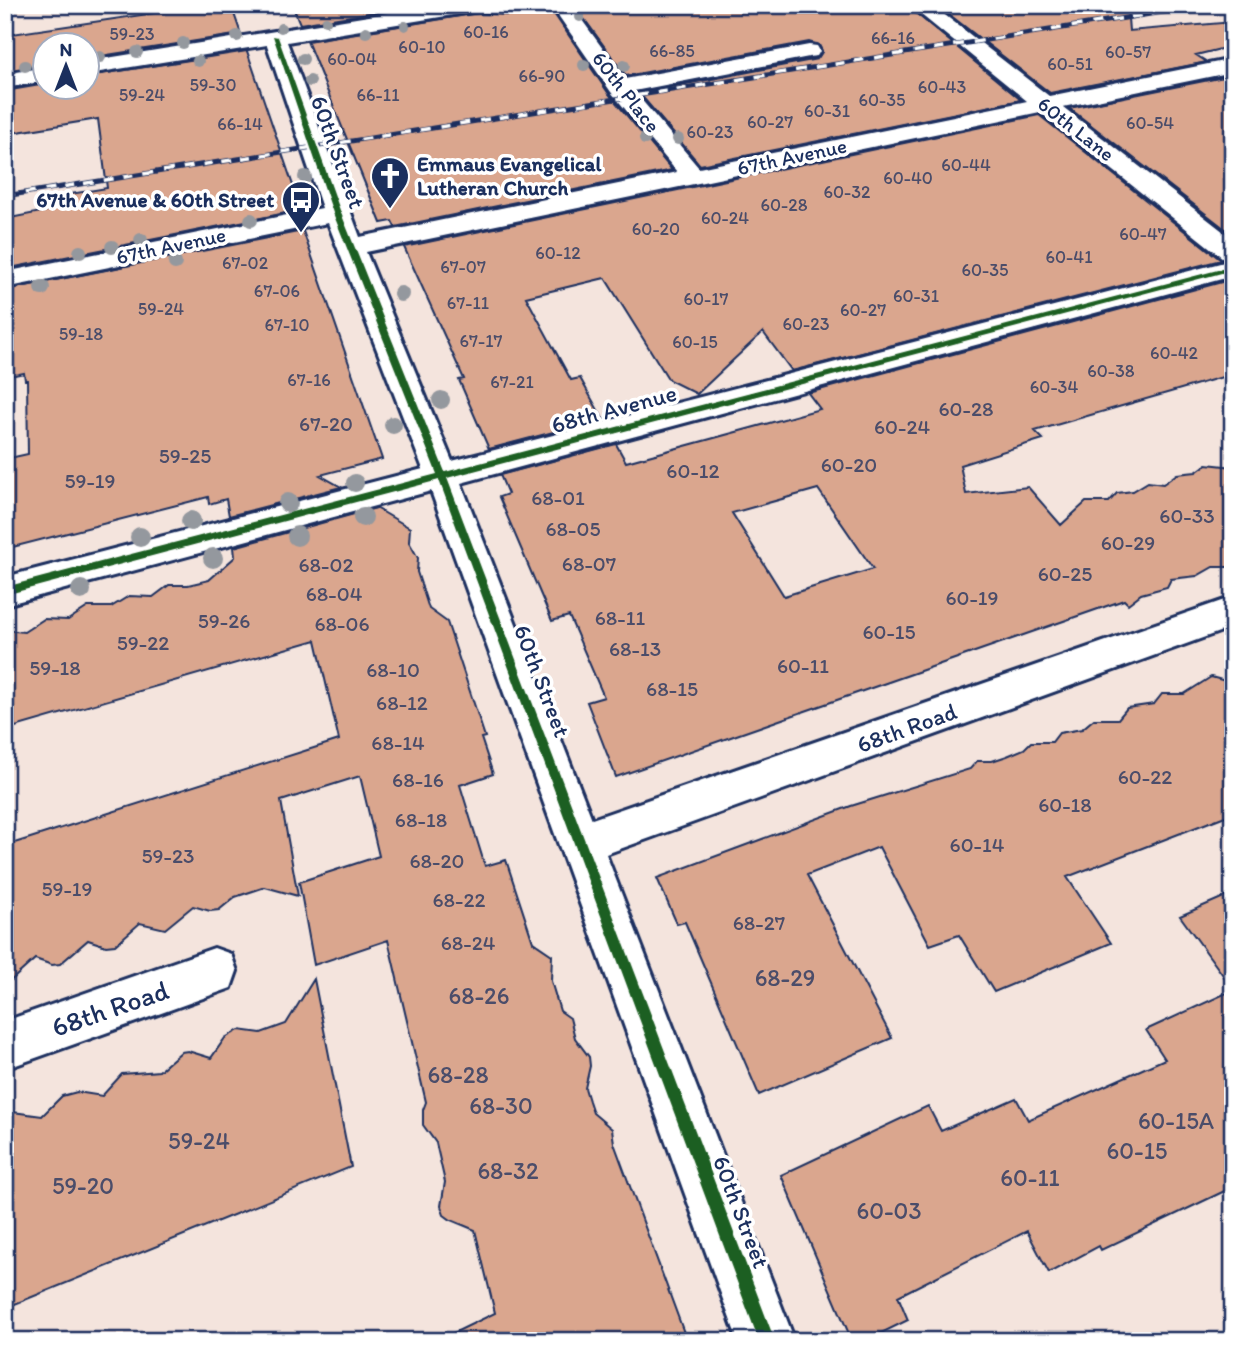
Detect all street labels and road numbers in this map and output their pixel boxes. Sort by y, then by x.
street label: 60th Place [587,46,666,137]
street label: 60th Street [305,91,372,212]
street label: 60th Lane [1033,91,1120,166]
street label: 67th Avenue [735,133,849,180]
street label: 67th Avenue [114,222,228,269]
street label: 68th Avenue [548,378,680,439]
street label: 60th Street [508,621,577,741]
street label: 68th Road [853,696,961,759]
street label: 68th Road [47,972,173,1044]
street label: 60th Street [707,1152,776,1272]

